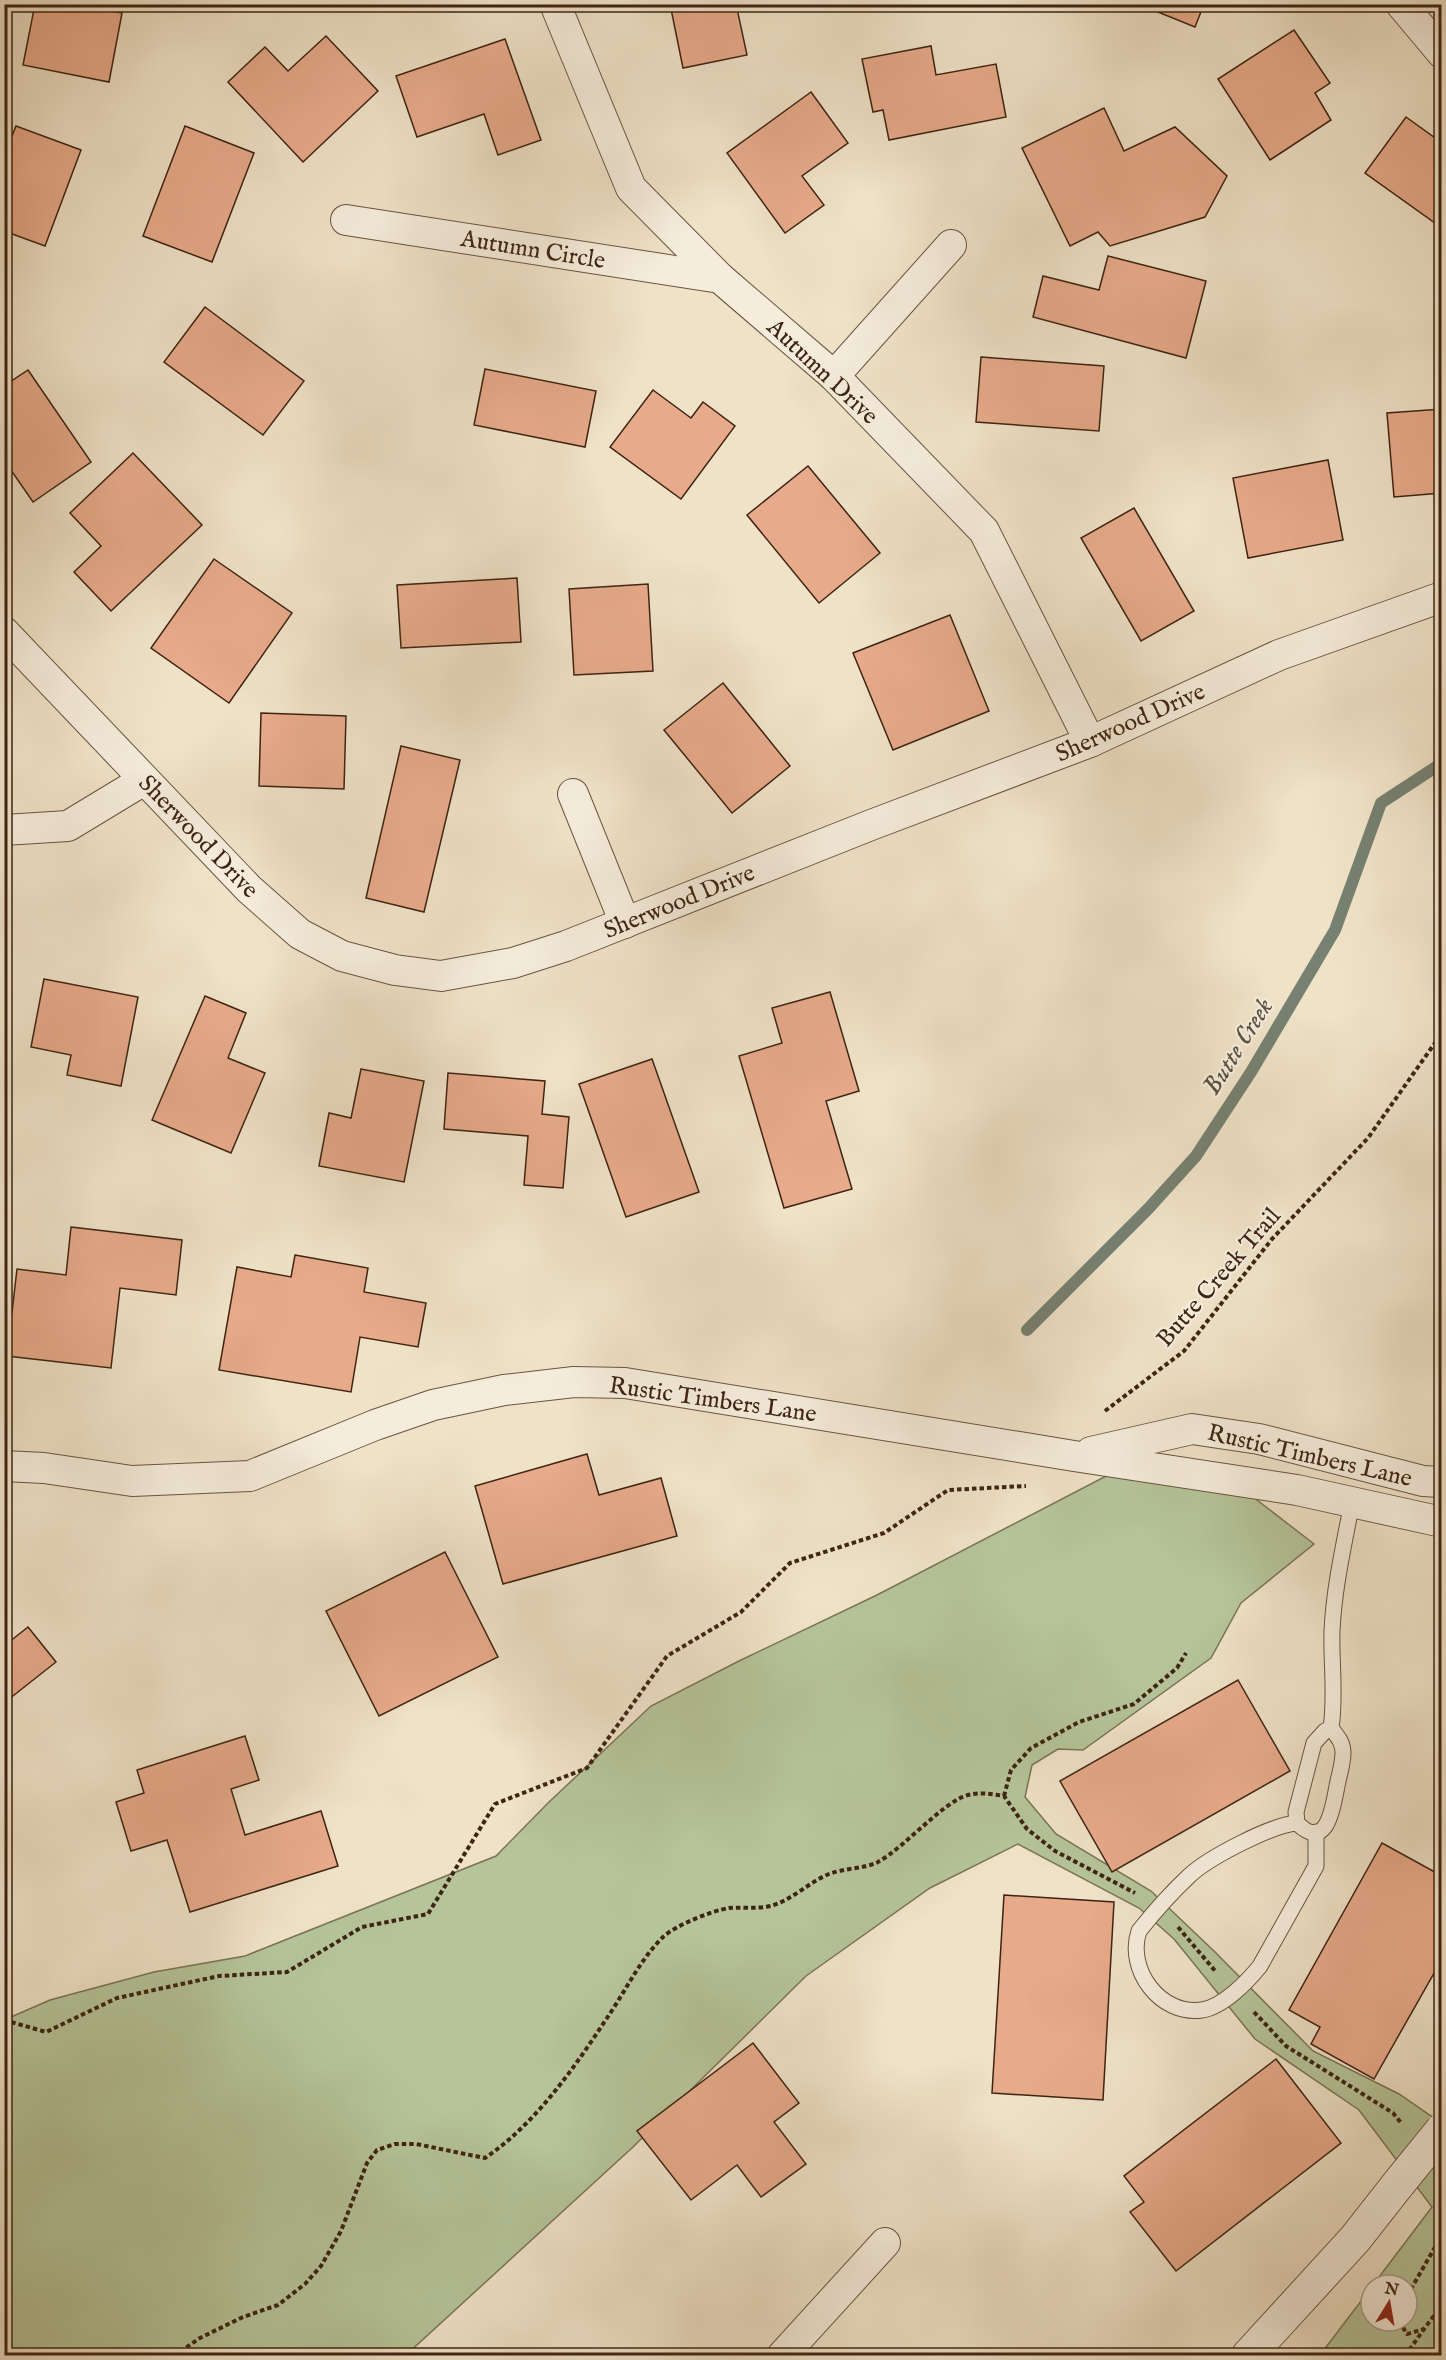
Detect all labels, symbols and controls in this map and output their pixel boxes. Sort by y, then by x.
street label: Autumn Circle [457,224,607,277]
street label: Autumn Drive [759,312,884,432]
street label: Sherwood Drive [1051,677,1210,770]
street label: Sherwood Drive [131,769,265,905]
street label: Sherwood Drive [599,858,760,947]
water label: Butte Creek [1196,992,1281,1101]
street label: Butte Creek Trail [1150,1202,1288,1354]
street label: Rustic Timbers Lane [607,1371,818,1430]
street label: Rustic Timbers Lane [1204,1418,1415,1495]
north arrow [1359,2273,1419,2333]
text: N [1382,2279,1400,2301]

